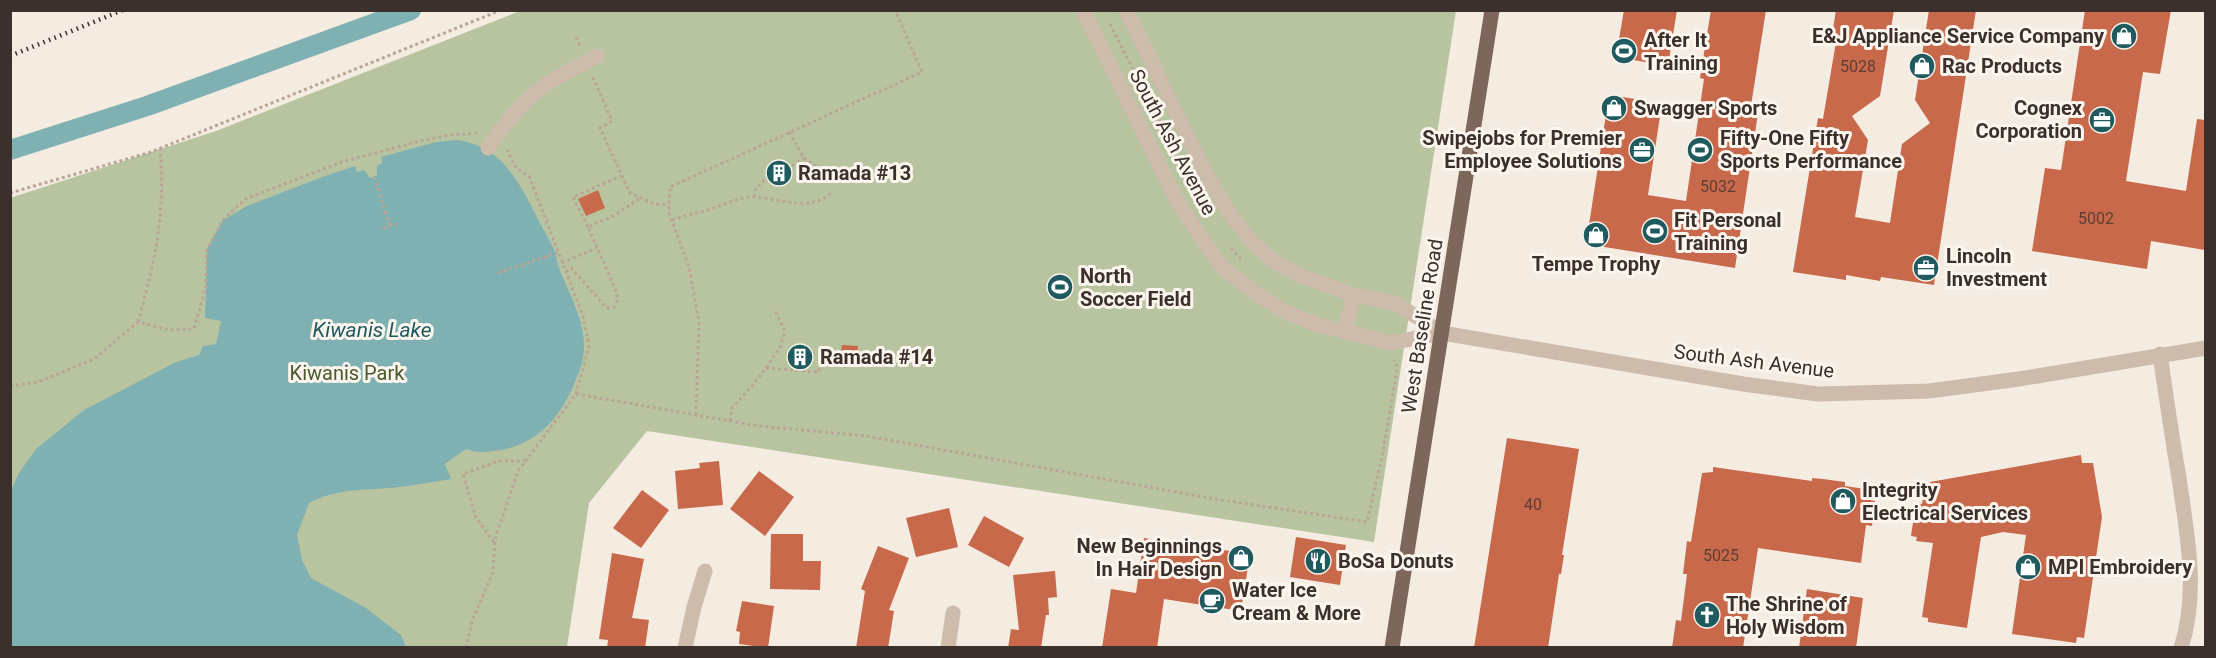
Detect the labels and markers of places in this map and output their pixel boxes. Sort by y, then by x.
shop icon: E&J Appliance Service Company [2109,21,2139,51]
place label: E&J Appliance Service Company [1812,24,2105,48]
place label: After It Training [1644,28,1718,75]
sports icon: After It Training [1609,36,1639,66]
shop icon: Rac Products [1907,51,1937,81]
place label: Rac Products [1942,54,2062,78]
shop icon: Swagger Sports [1599,93,1629,123]
place label: Swagger Sports [1634,96,1777,120]
place label: Cognex Corporation [1975,96,2083,143]
office icon: Cognex Corporation [2087,105,2117,135]
place label: Swipejobs for Premier Employee Solutions [1422,126,1623,173]
place label: Fifty-One Fifty Sports Performance [1720,126,1902,173]
office icon: Swipejobs for Premier Employee Solutions [1627,135,1657,165]
sports icon: Fifty-One Fifty Sports Performance [1685,135,1715,165]
building icon: Ramada #13 [764,158,794,188]
place label: Ramada #13 [798,161,911,185]
place label: Fit Personal Training [1674,208,1782,255]
sports icon: Fit Personal Training [1640,216,1670,246]
shop icon: Tempe Trophy [1581,220,1611,250]
place label: Lincoln Investment [1946,244,2047,291]
place label: Tempe Trophy [1532,252,1661,276]
office icon: Lincoln Investment [1911,253,1941,283]
place label: North Soccer Field [1080,264,1191,311]
sports icon: North Soccer Field [1045,272,1075,302]
building icon: Ramada #14 [785,342,815,372]
place label: Ramada #14 [820,345,933,369]
place label: Integrity Electrical Services [1862,478,2028,525]
shop icon: Integrity Electrical Services [1828,486,1858,516]
place label: New Beginnings In Hair Design [1077,534,1222,581]
shop icon: New Beginnings In Hair Design [1226,543,1256,573]
restaurant icon: BoSa Donuts [1303,546,1333,576]
place label: BoSa Donuts [1338,549,1454,573]
shop icon: MPI Embroidery [2013,552,2043,582]
place label: MPI Embroidery [2048,555,2193,579]
place label: Water Ice Cream & More [1232,578,1361,625]
cafe icon: Water Ice Cream & More [1197,586,1227,616]
place label: The Shrine of Holy Wisdom [1726,592,1848,639]
church icon: The Shrine of Holy Wisdom [1692,600,1722,630]

